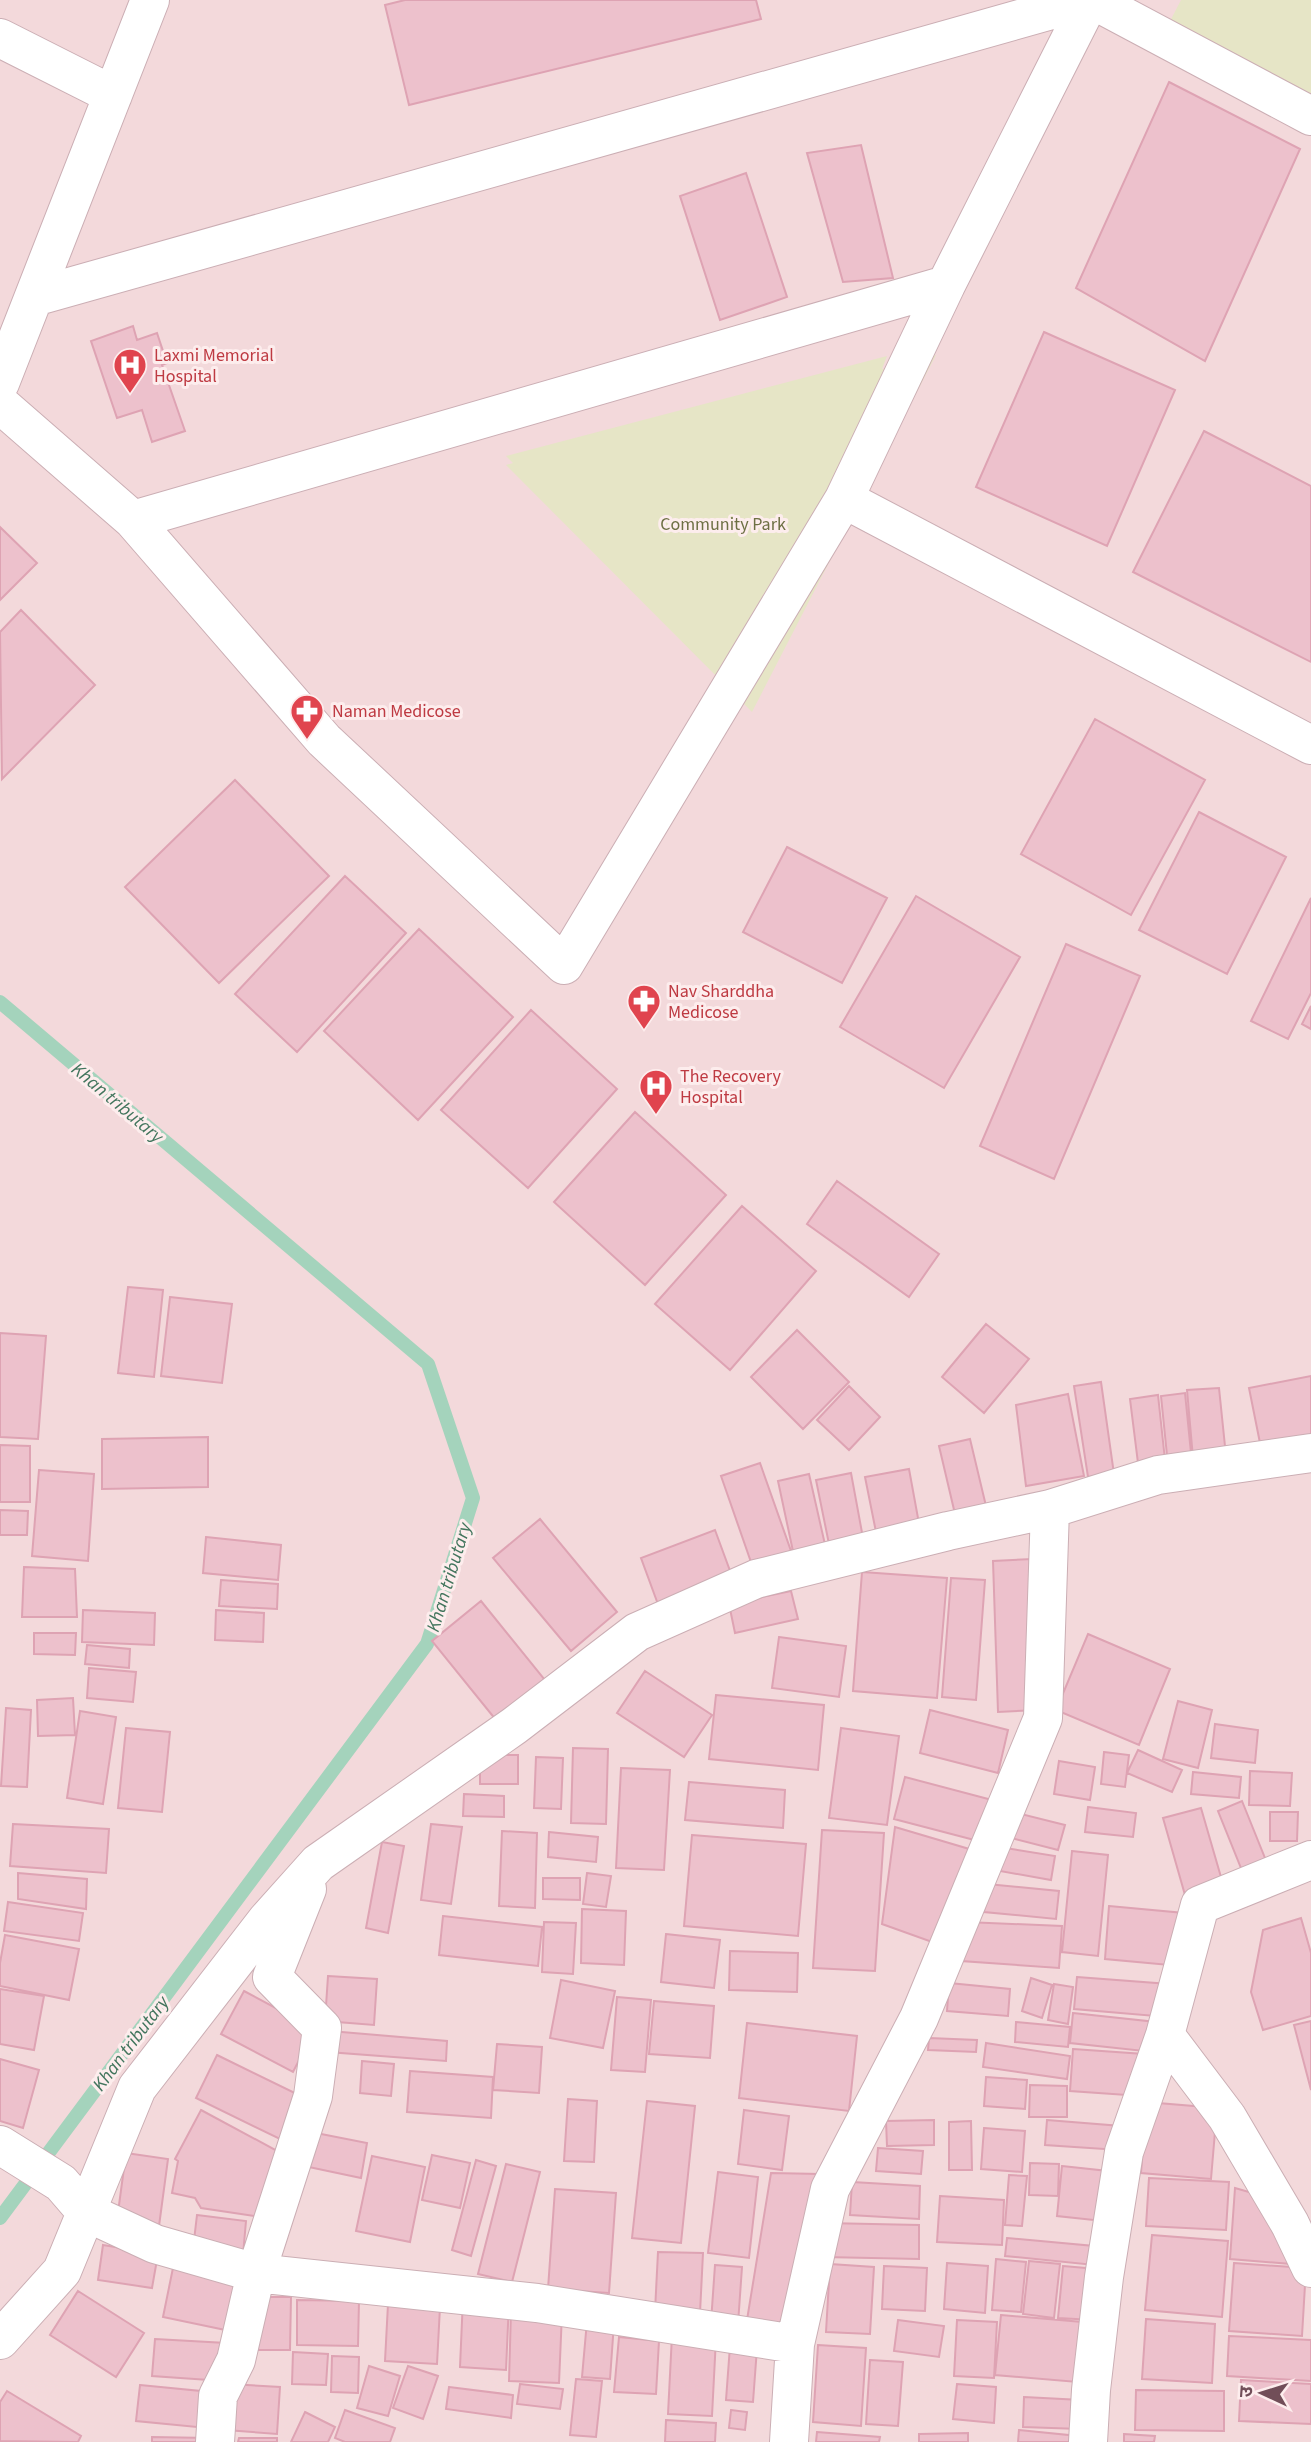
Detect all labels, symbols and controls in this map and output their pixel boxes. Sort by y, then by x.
place label: Laxmi Memorial Hospital [154,343,274,389]
hospital icon: Laxmi Memorial Hospital [111,346,149,395]
park label: Community Park [660,512,786,537]
pharmacy icon: Naman Medicose [288,692,326,741]
place label: Naman Medicose [332,699,461,724]
place label: Nav Sharddha Medicose [668,979,774,1025]
pharmacy icon: Nav Sharddha Medicose [625,982,663,1031]
water label: Khan tributary [65,1057,170,1151]
place label: The Recovery Hospital [680,1064,781,1110]
hospital icon: The Recovery Hospital [637,1067,675,1116]
water label: Khan tributary [420,1518,479,1635]
water label: Khan tributary [86,1989,177,2097]
north arrow [1227,2358,1297,2428]
text: उ [1233,2385,1260,2398]

